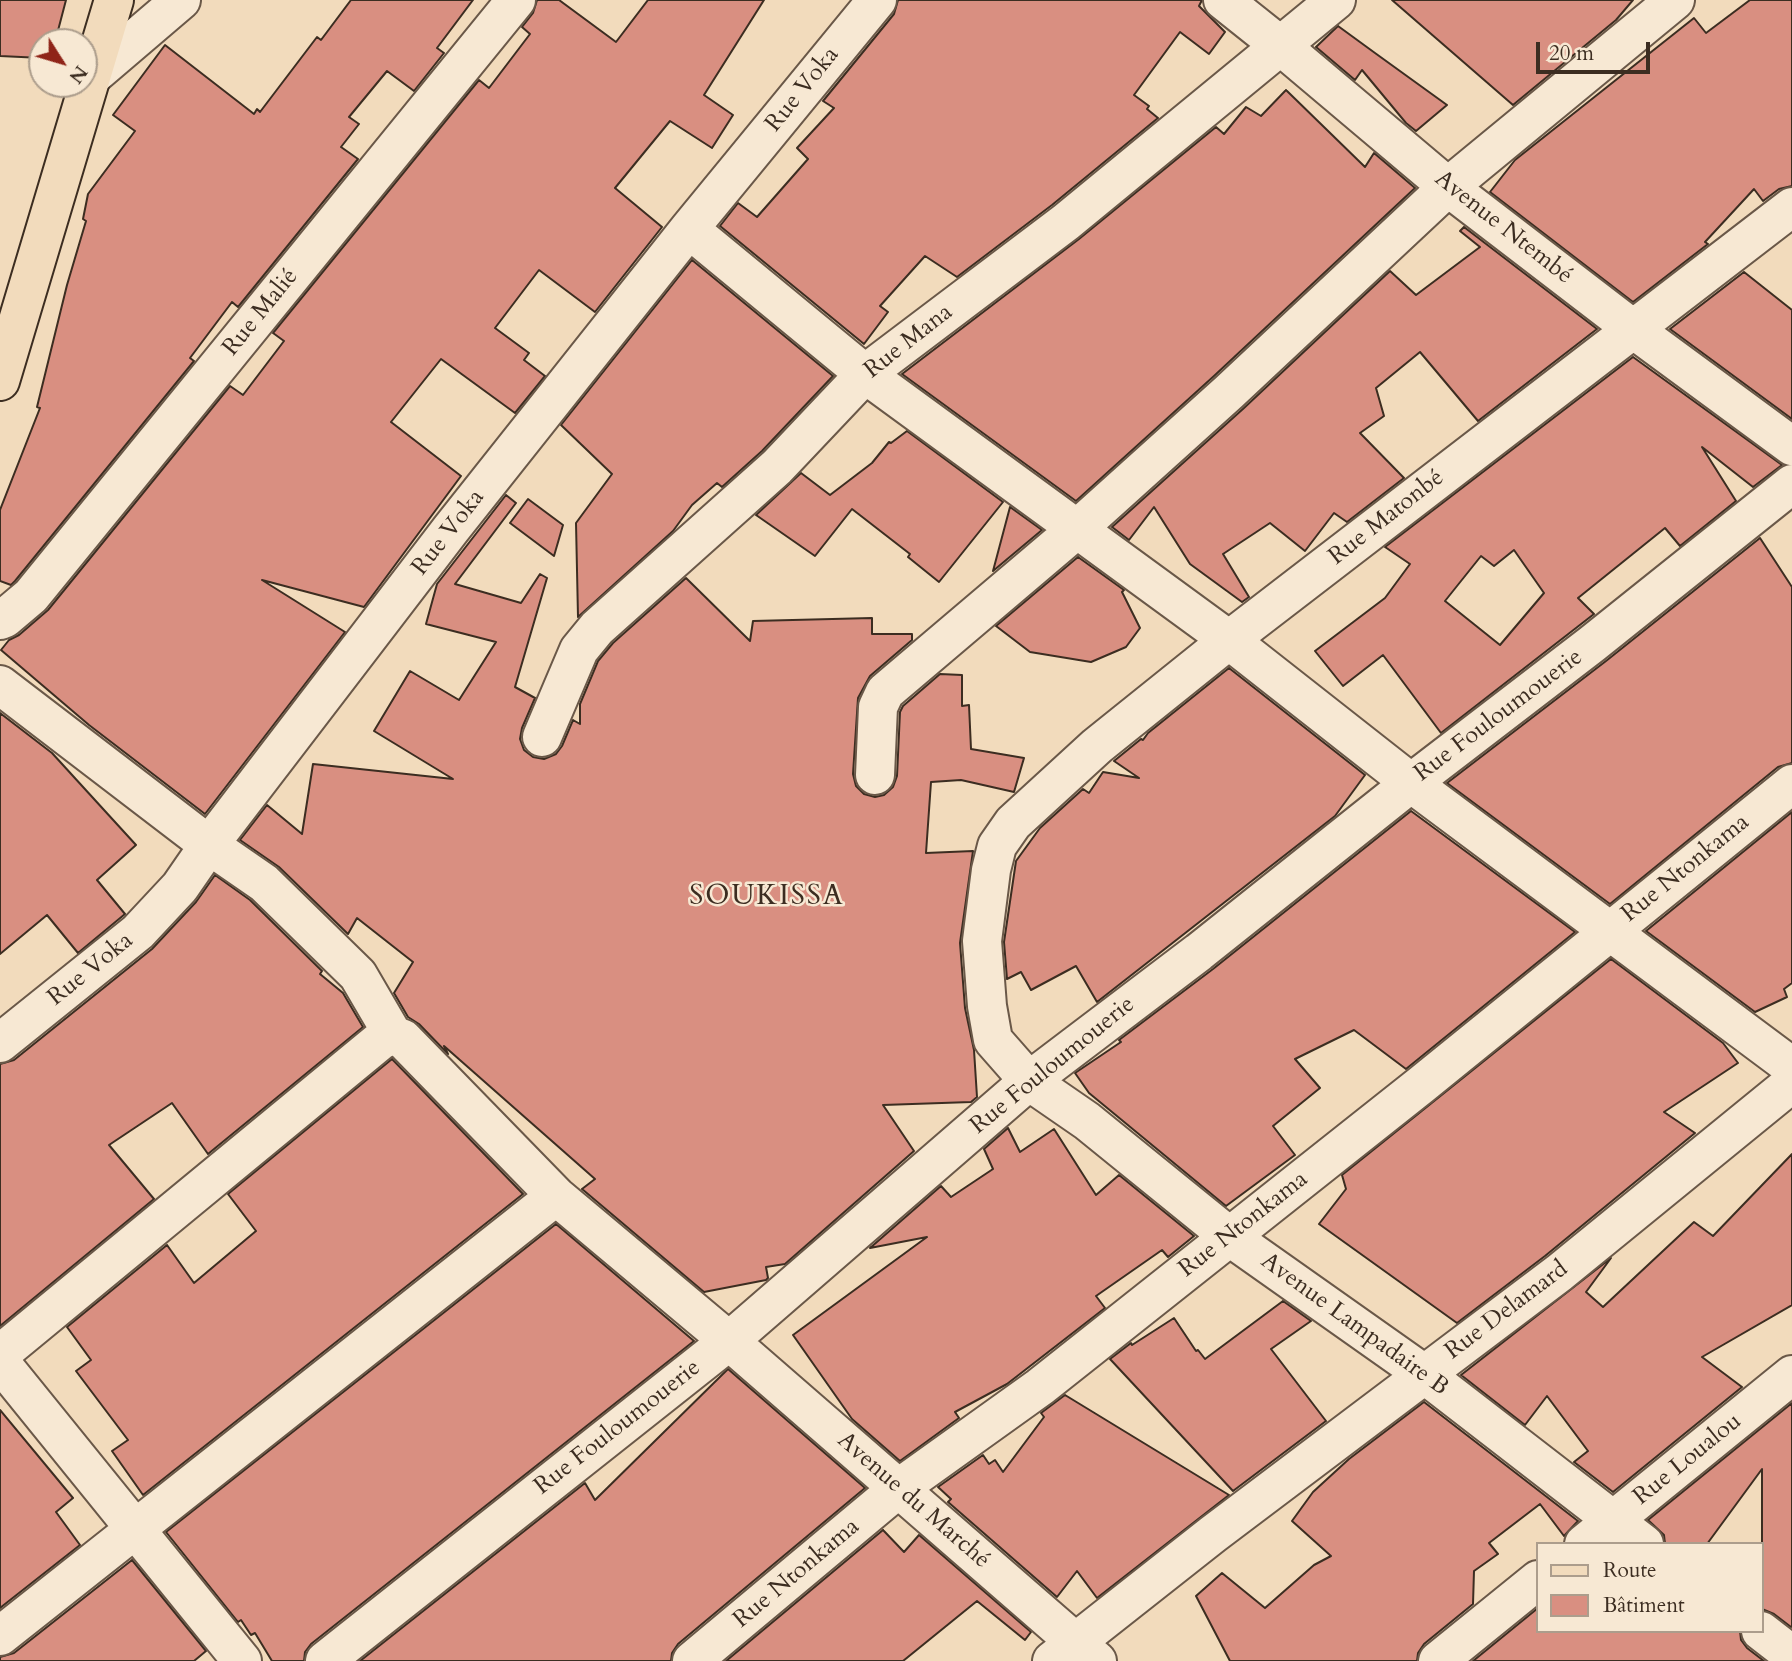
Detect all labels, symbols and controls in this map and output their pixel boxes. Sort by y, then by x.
north arrow [28,28,98,98]
scale bar [1540,28,1654,72]
text: 20 m [1549,39,1594,68]
street label: Rue Voka [760,42,846,138]
text: N [63,60,94,89]
street label: Avenue Ntembé [1428,165,1578,291]
street label: Rue Malié [217,264,305,362]
street label: Rue Mana [859,299,959,385]
street label: Rue Matonbé [1324,464,1450,572]
street label: Rue Voka [407,484,491,582]
street label: Rue Fouloumouerie [1409,643,1589,789]
street label: Rue Ntonkama [1616,809,1756,929]
district label: SOUKISSA [690,881,844,915]
street label: Rue Voka [43,927,139,1013]
street label: Rue Fouloumouerie [965,991,1141,1141]
street label: Rue Ntonkama [1174,1166,1314,1284]
street label: Avenue Lampadaire B [1255,1247,1453,1403]
street label: Rue Delamard [1440,1256,1574,1366]
street label: Rue Fouloumouerie [529,1354,707,1502]
street label: Rue Loualou [1628,1408,1748,1512]
street label: Avenue du Marché [831,1427,995,1575]
street label: Rue Ntonkama [728,1513,866,1635]
legend [1536,1542,1764,1633]
text: Route [1603,1556,1657,1585]
text: Bâtiment [1603,1591,1685,1620]

